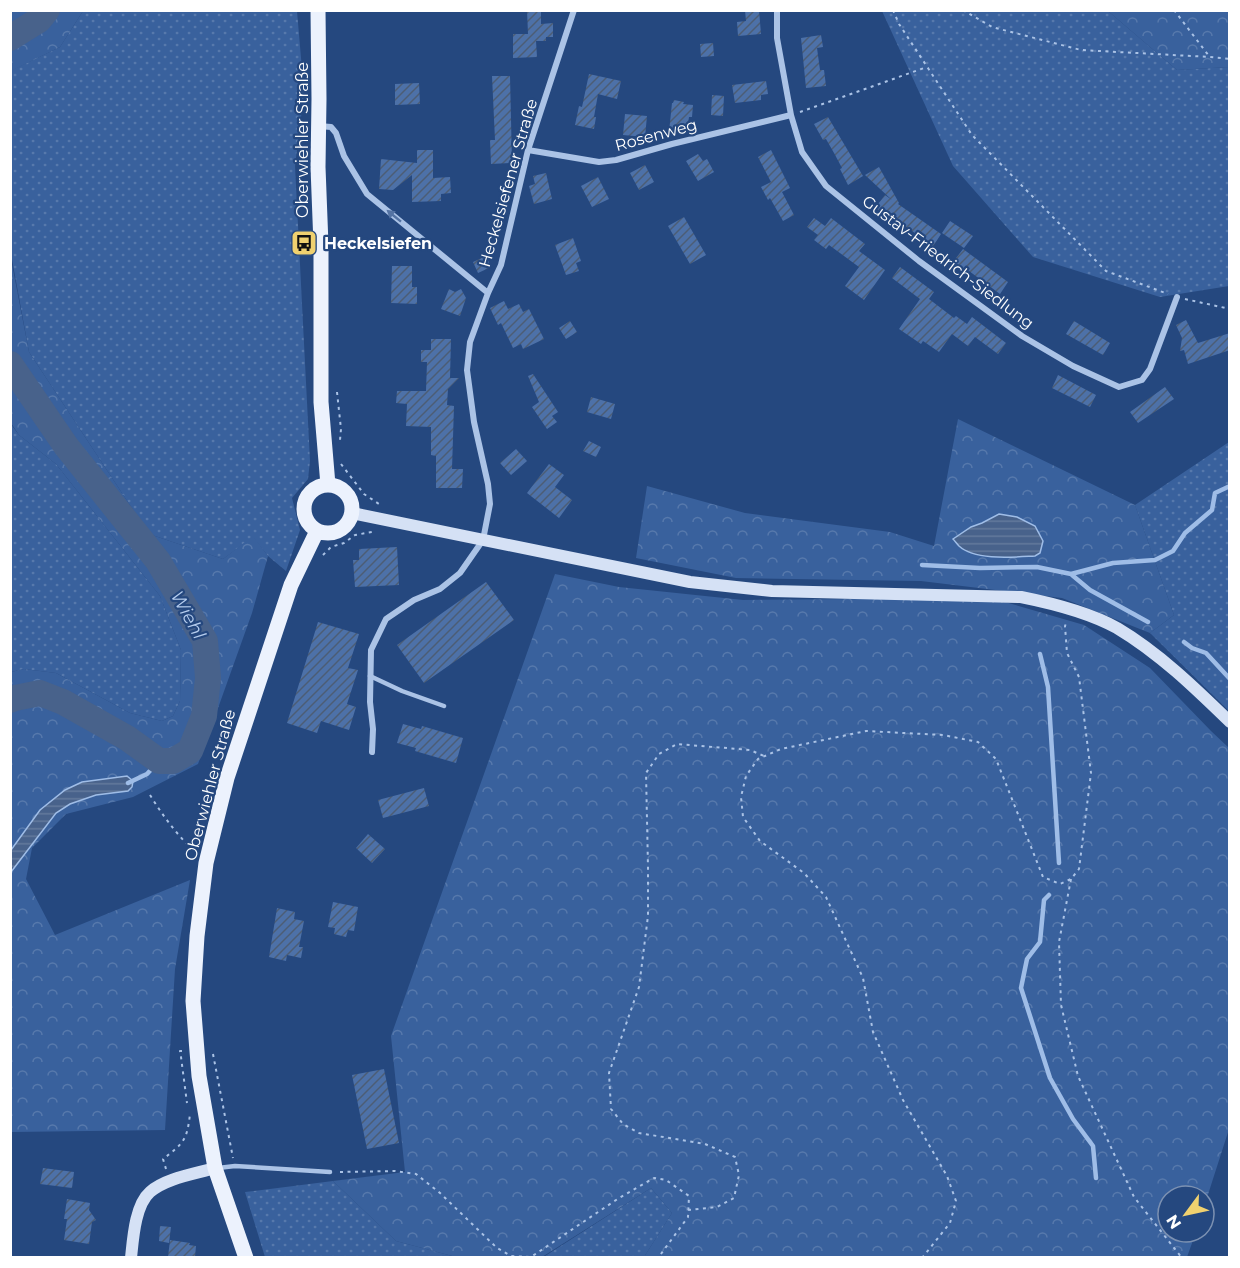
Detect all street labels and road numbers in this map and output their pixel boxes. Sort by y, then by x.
street label: Oberwiehler Straße [293,62,312,218]
street label: Heckelsiefener Straße [475,97,541,269]
street label: Rosenweg [613,115,699,155]
street label: Gustav-Friedrich-Siedlung [859,191,1037,333]
street label: Oberwiehler Straße [181,707,239,863]

